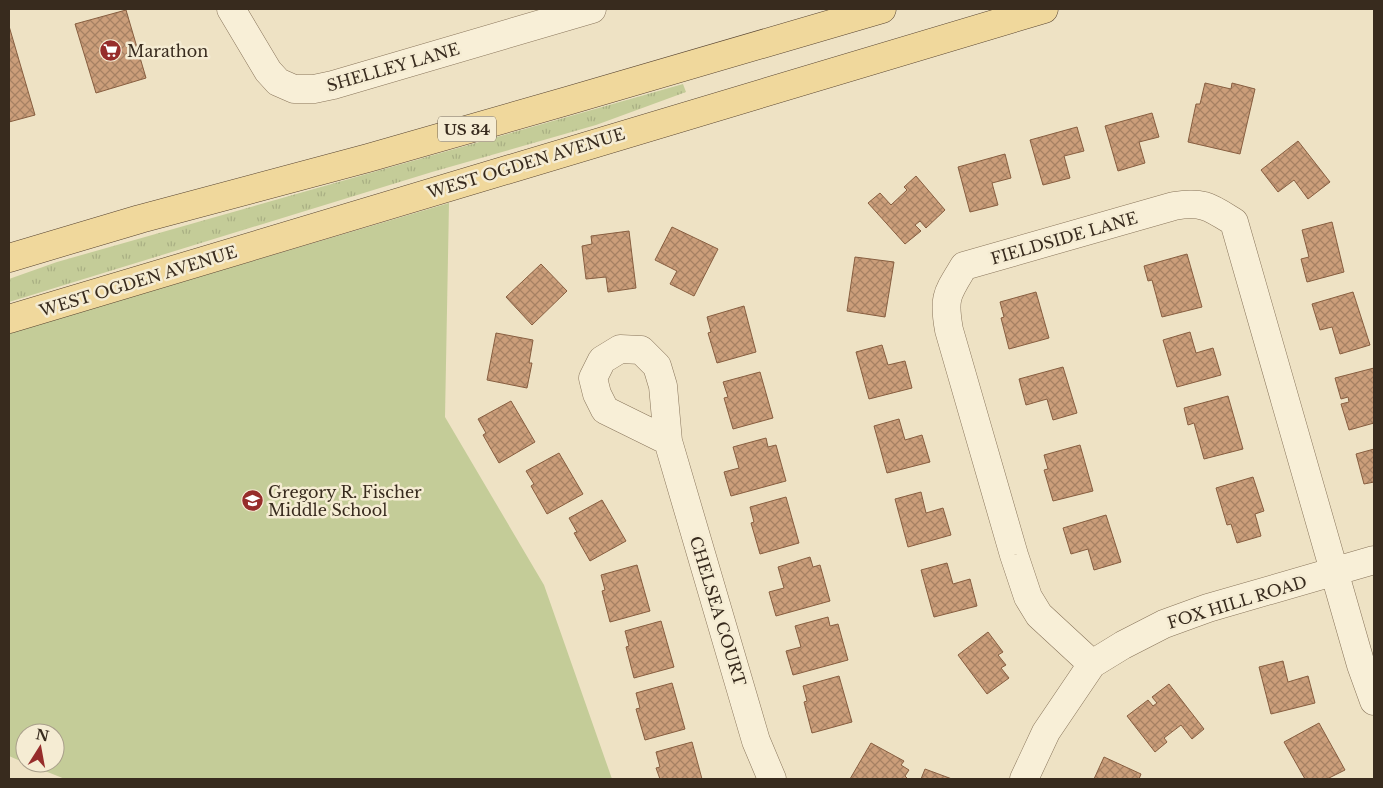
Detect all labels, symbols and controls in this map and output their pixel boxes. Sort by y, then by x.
street label: SHELLEY LANE [324,38,462,96]
supermarket icon: Marathon [99,39,123,63]
place label: Marathon [127,41,208,61]
road number: US 34 [438,116,496,142]
street label: WEST OGDEN AVENUE [424,123,627,203]
street label: FIELDSIDE LANE [988,207,1140,269]
street label: WEST OGDEN AVENUE [36,241,239,321]
place label: Gregory R. Fischer Middle School [268,482,422,520]
school or university icon: Gregory R. Fischer Middle School [240,489,264,513]
street label: CHELSEA COURT [686,534,750,689]
street label: FOX HILL ROAD [1165,571,1309,633]
north arrow [15,723,65,773]
text: N [34,725,51,745]

